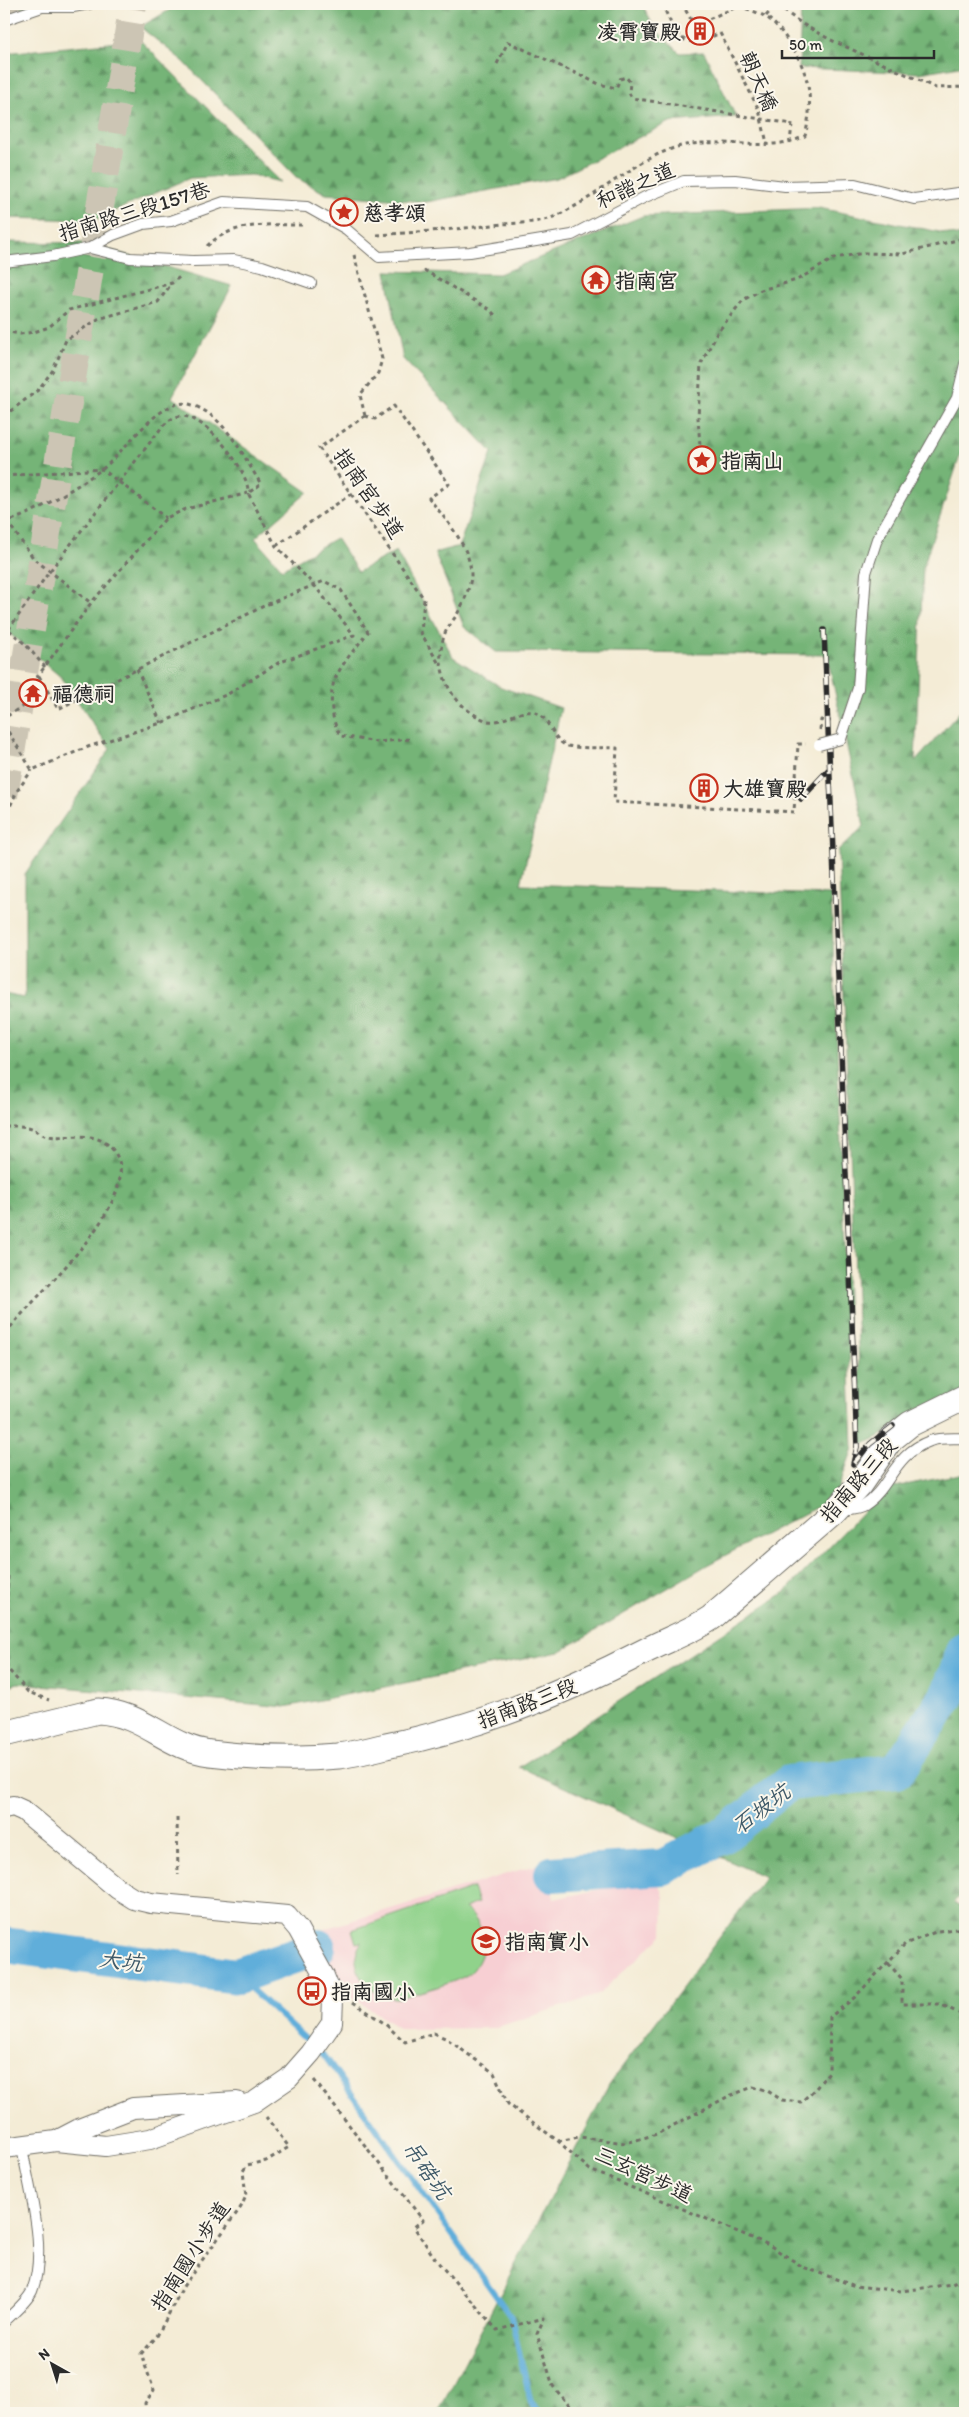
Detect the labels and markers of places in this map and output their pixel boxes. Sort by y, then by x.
building icon: 凌霄寶殿 [685,16,715,46]
place label: 凌霄寶殿 [597,19,681,44]
place icon: 慈孝頌 [329,197,359,227]
place label: 慈孝頌 [363,200,426,225]
temple icon: 指南宮 [581,265,611,295]
place label: 指南宮 [615,268,678,293]
place icon: 指南山 [687,445,717,475]
place label: 指南山 [721,448,784,473]
temple icon: 福德祠 [18,678,48,708]
place label: 福德祠 [52,681,115,706]
building icon: 大雄寶殿 [689,773,719,803]
place label: 大雄寶殿 [723,776,807,801]
school or university icon: 指南實小 [471,1926,501,1956]
place label: 指南實小 [505,1929,589,1954]
bus stop icon: 指南國小 [297,1976,327,2006]
place label: 指南國小 [331,1979,415,2004]

